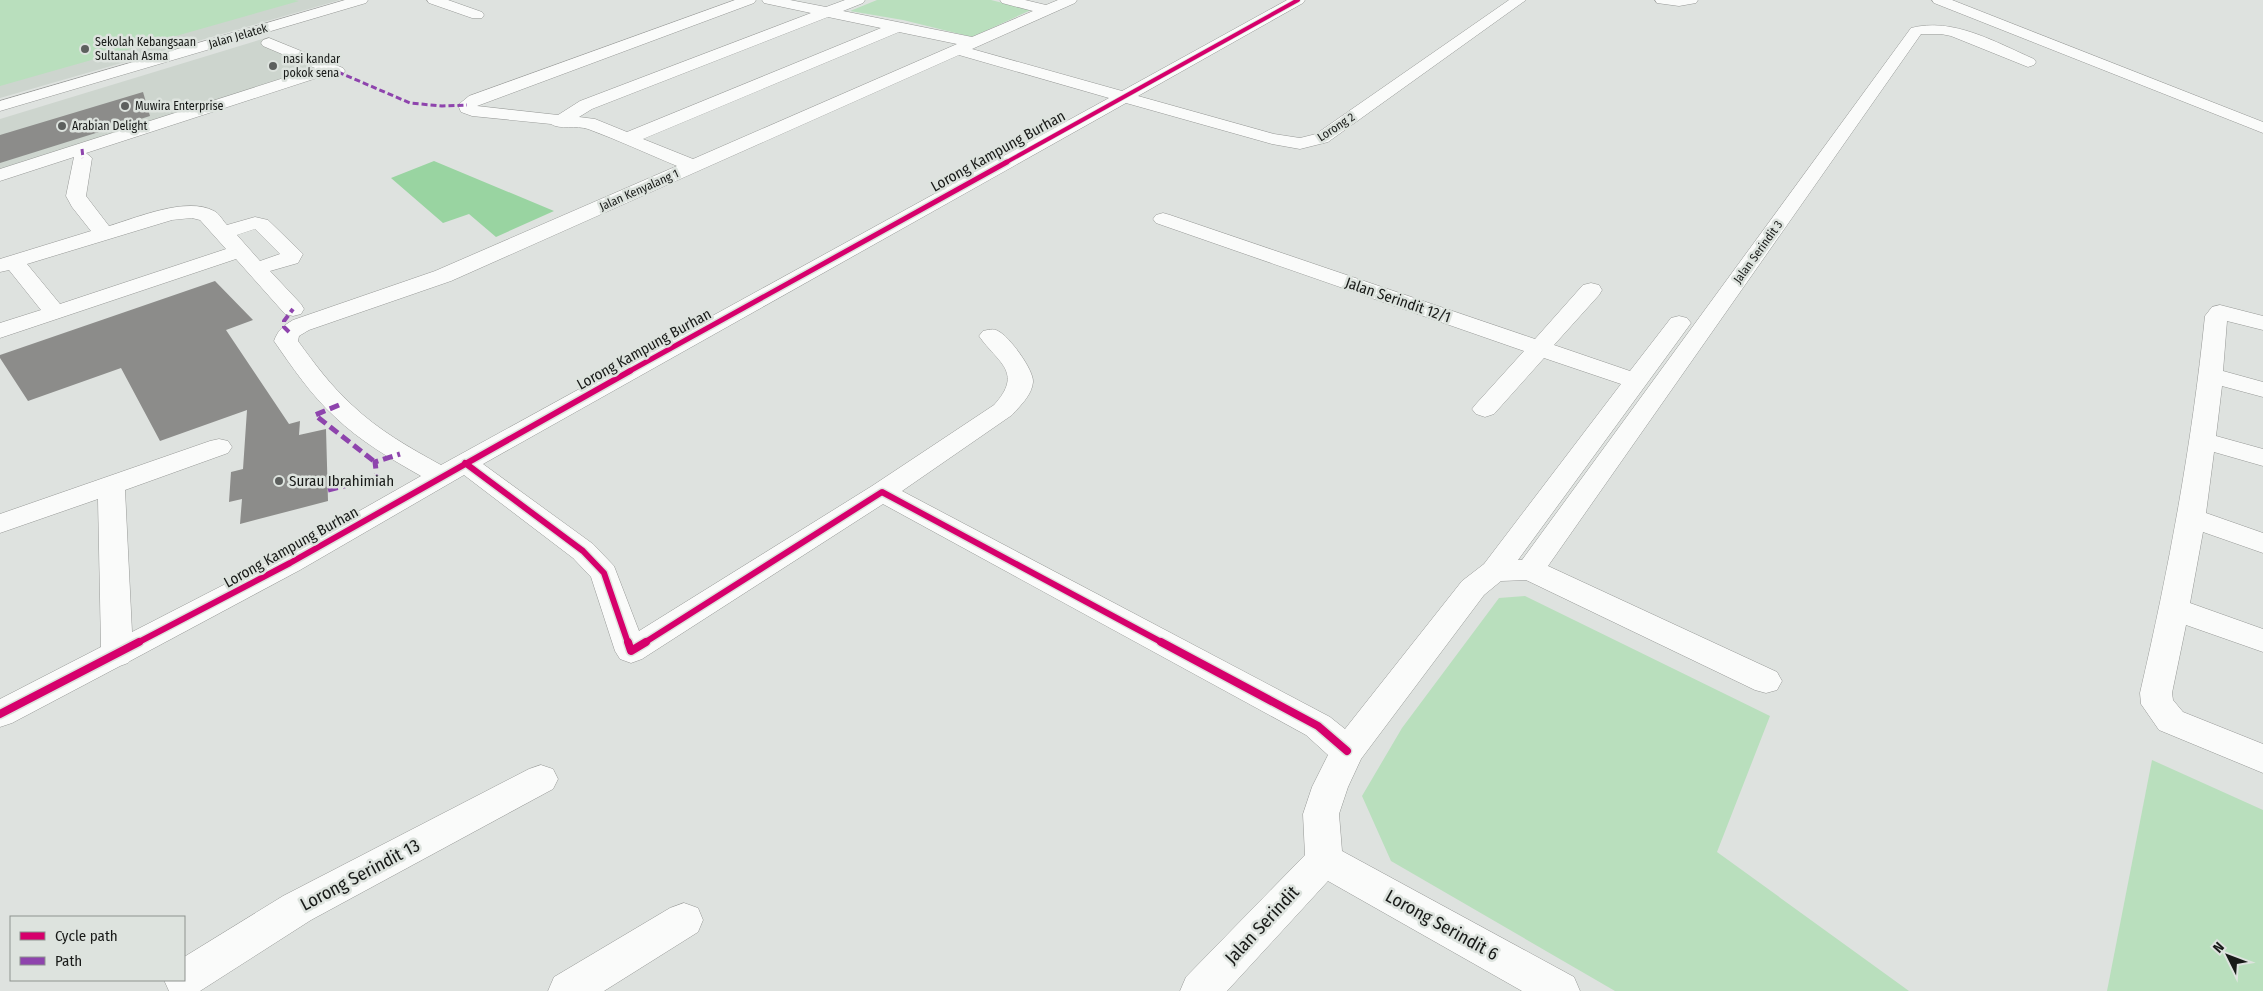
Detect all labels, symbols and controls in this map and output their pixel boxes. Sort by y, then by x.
street label: Jalan Jelatek [207,21,269,51]
place label: Sekolah Kebangsaan Sultanah Asma [95,35,196,63]
marker: Sekolah Kebangsaan Sultanah Asma [79,43,91,55]
place label: nasi kandar pokok sena [283,52,341,80]
marker: nasi kandar pokok sena [267,60,279,72]
place label: Muwira Enterprise [135,99,224,113]
marker: Muwira Enterprise [119,100,131,112]
street label: Lorong Kampung Burhan [928,107,1068,195]
street label: Lorong 2 [1315,110,1357,144]
place label: Arabian Delight [72,119,147,133]
marker: Arabian Delight [56,120,68,132]
street label: Jalan Kenyalang 1 [597,166,681,214]
street label: Jalan Serindit 3 [1731,218,1785,286]
street label: Jalan Serindit 12/1 [1343,274,1453,326]
street label: Lorong Kampung Burhan [574,305,714,393]
place label: Surau Ibrahimiah [289,472,394,490]
marker: Surau Ibrahimiah [273,475,285,487]
street label: Lorong Kampung Burhan [221,503,361,591]
street label: Lorong Serindit 13 [297,834,423,916]
street label: Jalan Serindit [1220,881,1304,969]
street label: Lorong Serindit 6 [1382,885,1502,965]
legend [10,916,185,981]
text: Cycle path [55,927,118,945]
north arrow [2203,931,2253,981]
text: N [2210,939,2228,956]
text: Path [55,952,82,970]

